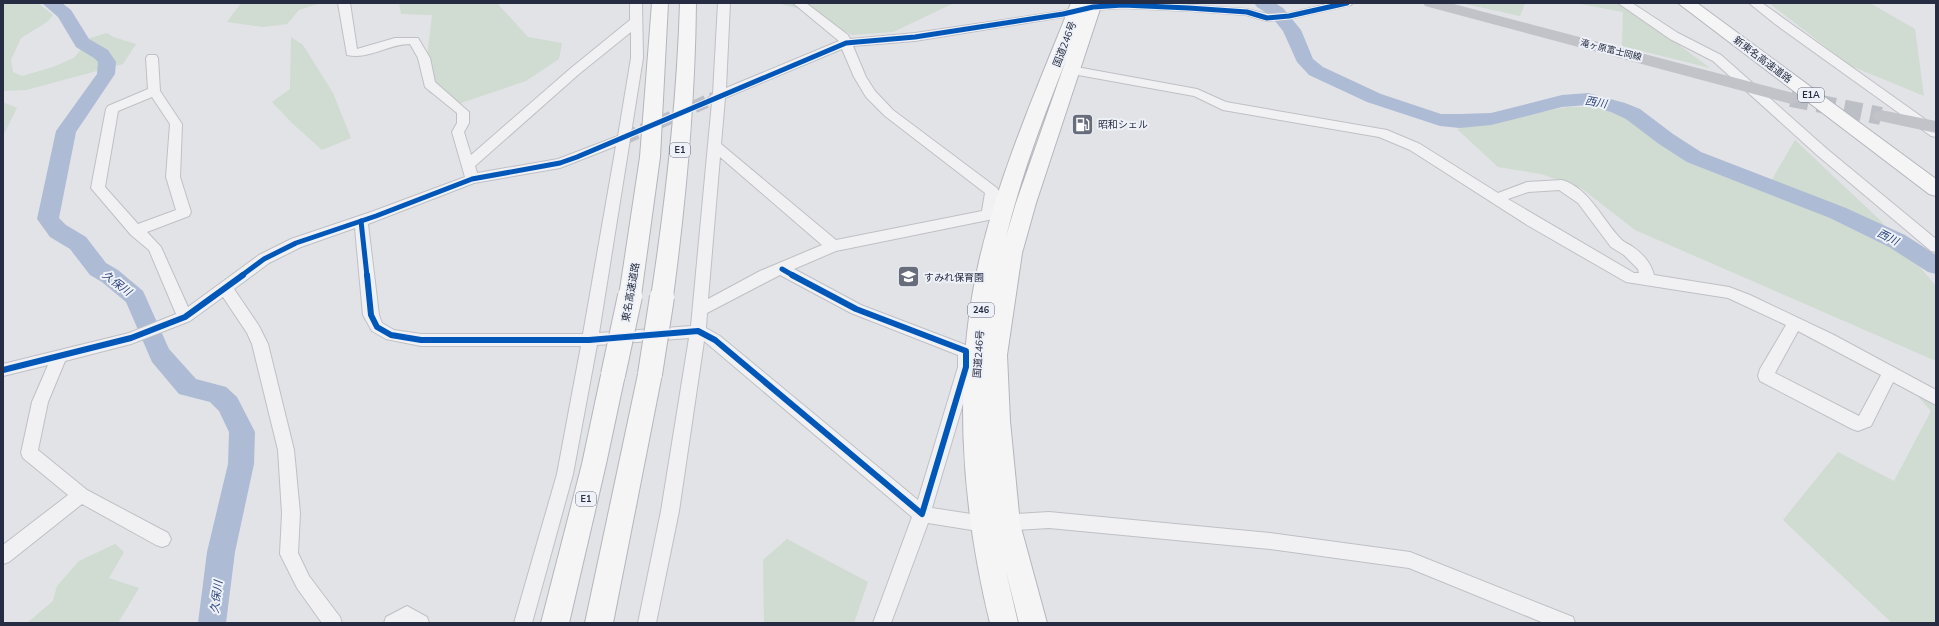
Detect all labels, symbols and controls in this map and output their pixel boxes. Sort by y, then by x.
street label: 国道246号 [1050,19,1079,69]
street label: 新東名高速道路 [1731,33,1795,86]
street label: 滝ヶ原富士岡線 [1579,37,1644,63]
road number: E1A [1798,88,1824,102]
water label: 西川 [1584,93,1609,111]
fuel station icon: 昭和シェル [1070,111,1096,137]
place label: 昭和シェル [1098,118,1148,131]
road number: E1 [670,143,690,157]
water label: 西川 [1875,226,1902,249]
street label: 東名高速道路 [619,261,642,323]
school or university icon: すみれ保育園 [895,264,921,290]
water label: 久保川 [100,267,135,299]
place label: すみれ保育園 [924,271,984,284]
road number: 246 [968,303,994,317]
street label: 国道246号 [970,330,987,378]
road number: E1 [576,492,596,506]
water label: 久保川 [207,579,225,614]

